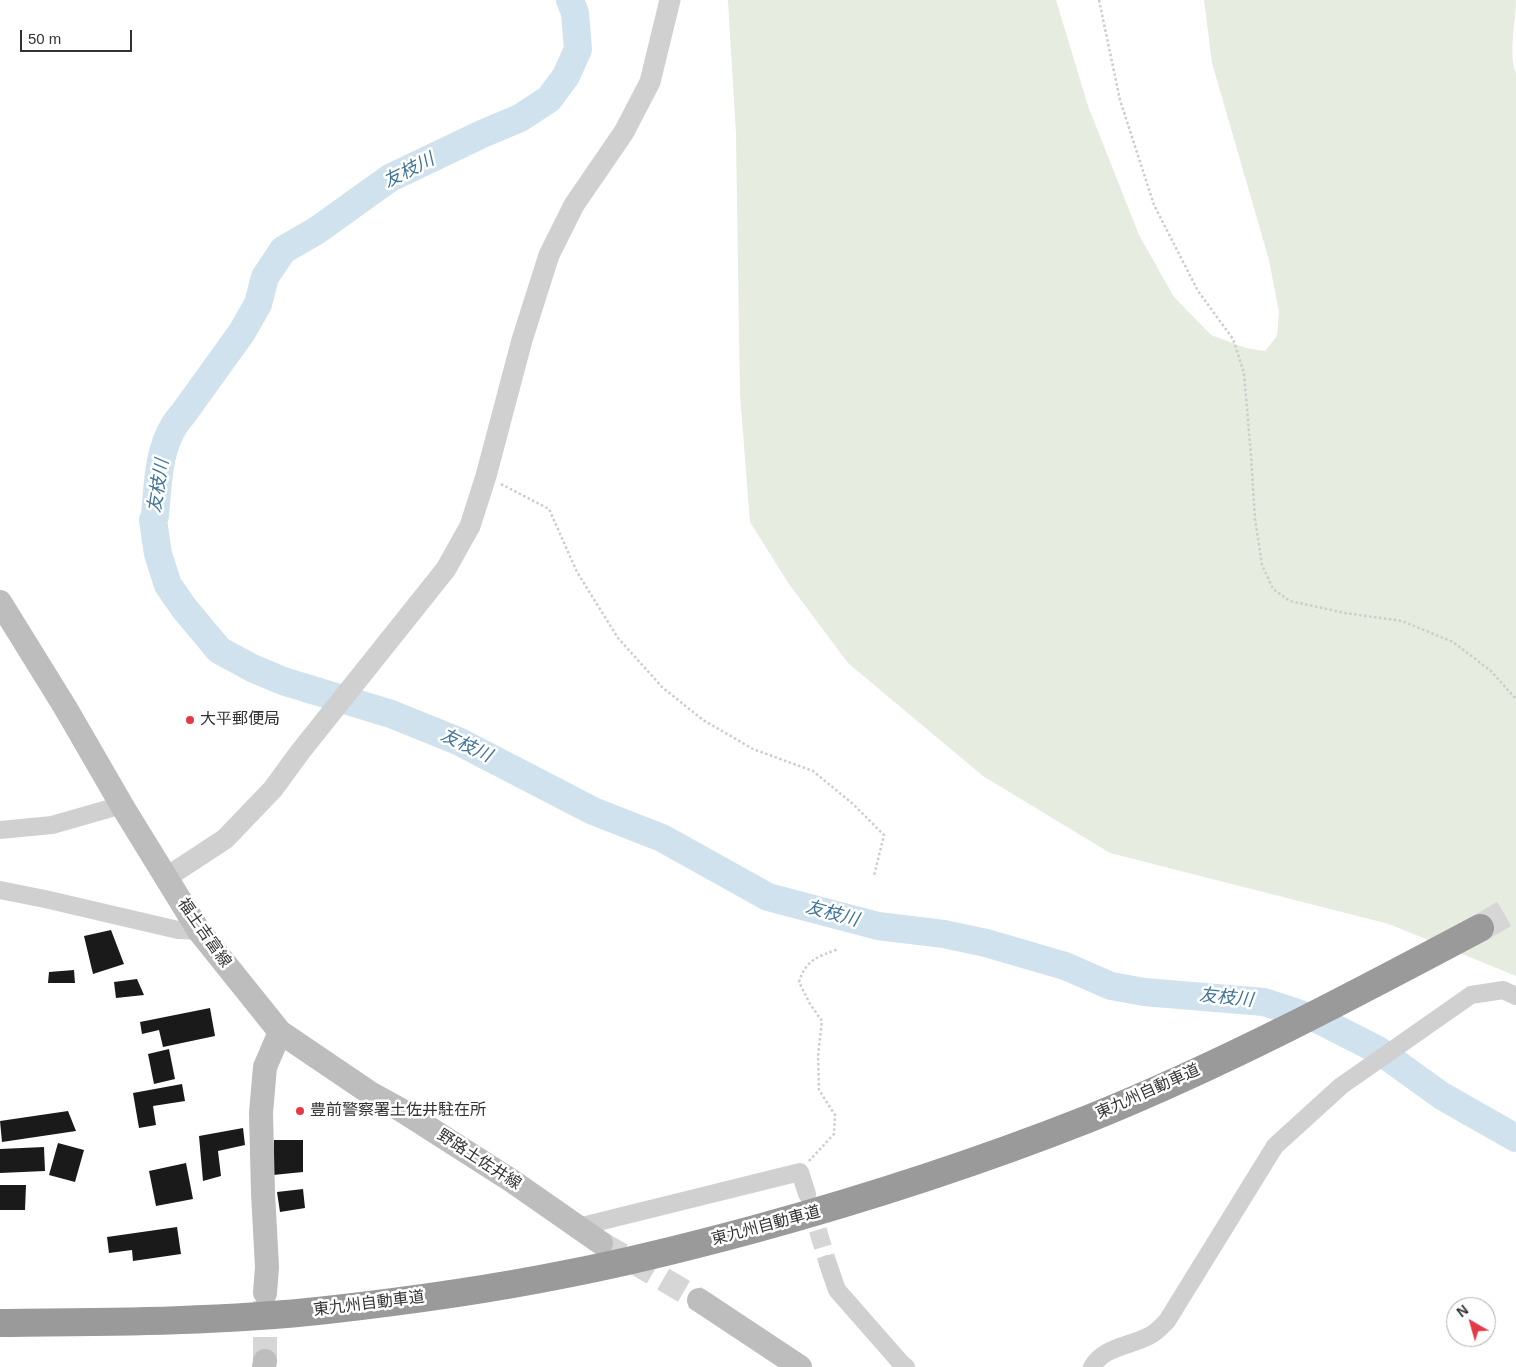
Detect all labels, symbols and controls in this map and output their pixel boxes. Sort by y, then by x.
scale bar [22,20,135,52]
text: 50 m [28,30,61,47]
water label: 友枝川 [380,149,438,193]
water label: 友枝川 [144,458,174,514]
place label: 大平郵便局 [200,710,280,730]
marker: 大平郵便局 [184,714,196,726]
water label: 友枝川 [437,725,495,767]
street label: 福土吉富線 [173,895,235,971]
water label: 友枝川 [803,897,861,931]
water label: 友枝川 [1198,984,1254,1012]
street label: 東九州自動車道 [1093,1060,1203,1124]
place label: 豊前警察署土佐井駐在所 [310,1101,486,1121]
marker: 豊前警察署土佐井駐在所 [294,1105,306,1117]
street label: 野路土佐井線 [434,1126,524,1194]
street label: 東九州自動車道 [709,1202,823,1250]
street label: 東九州自動車道 [312,1288,426,1320]
north arrow [1446,1297,1496,1347]
text: N [1453,1302,1471,1320]

